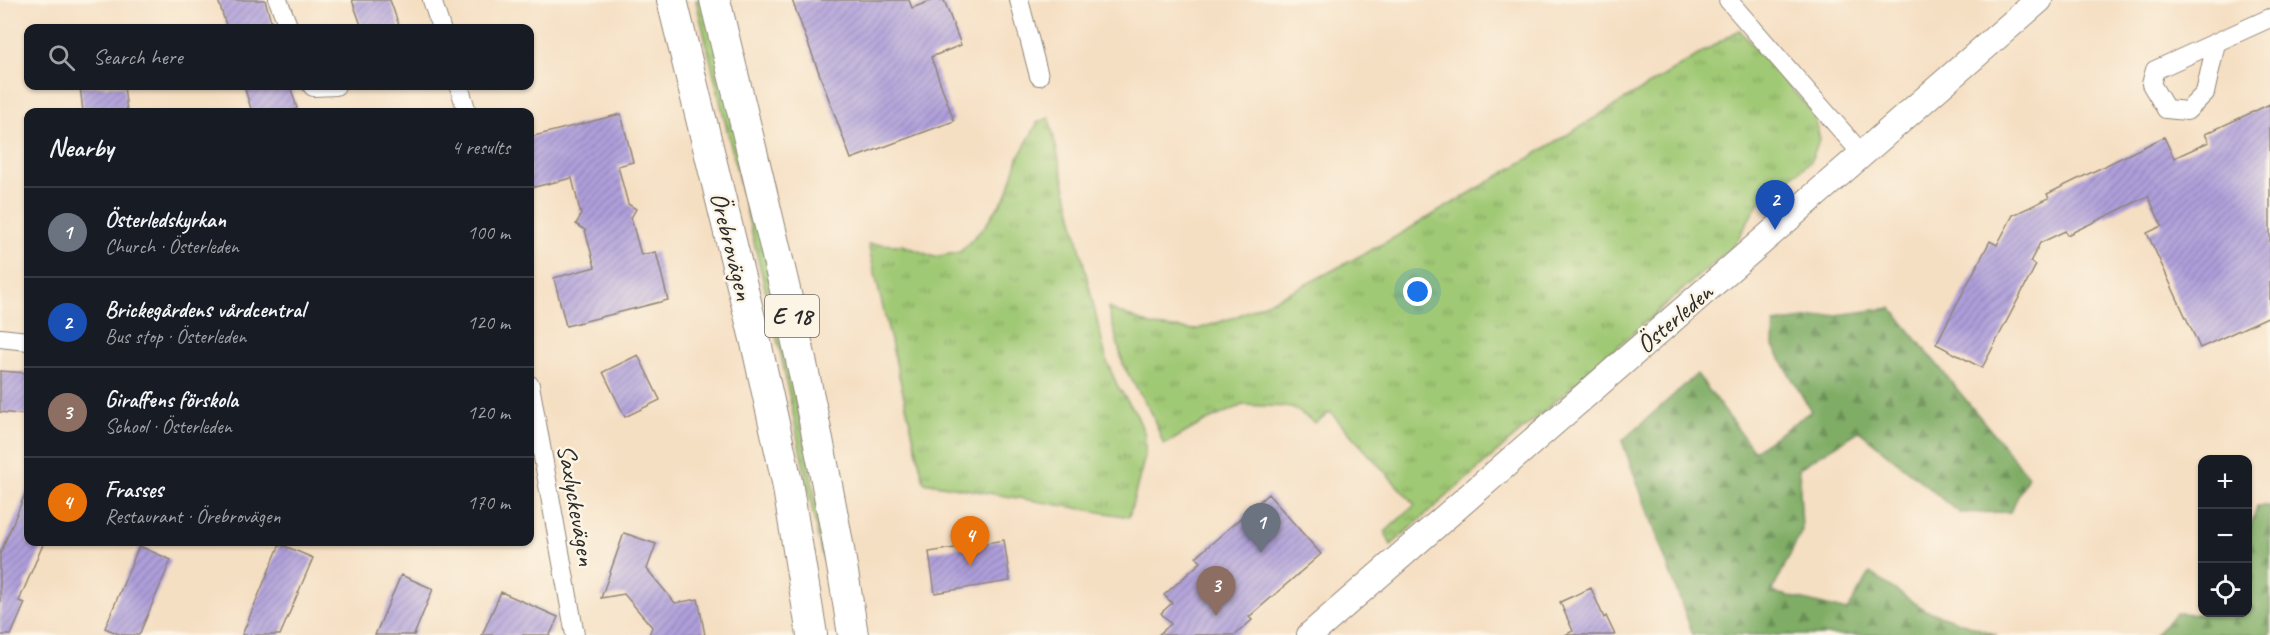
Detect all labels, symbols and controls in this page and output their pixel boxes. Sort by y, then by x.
search box [24,24,534,90]
icon: search [45,41,78,74]
text: Search here [93,43,183,71]
text: Nearby [48,131,113,164]
text: 4 results [451,135,510,160]
pin: 2 [1756,180,1794,230]
street label: Örebrovägen [702,189,761,304]
text: Österledskyrkan [105,206,226,234]
text: 1 [63,220,72,245]
text: 100 m [467,220,510,245]
text: Church · Österleden [105,234,239,259]
street label: Österleden [1629,275,1721,361]
your location [1403,277,1432,306]
road number: E 18 [765,295,819,337]
text: Brickegårdens vårdcentral [105,296,305,324]
text: 2 [63,310,72,335]
text: 120 m [467,310,510,335]
text: Bus stop · Österleden [105,324,246,349]
text: Giraffens förskola [105,386,238,414]
text: 3 [63,400,72,425]
text: 120 m [467,400,510,425]
text: School · Österleden [105,414,232,439]
street label: Saxlyckevägen [550,442,603,569]
map controls [2198,455,2252,617]
button: + [2198,455,2252,509]
text: Frasses [105,476,163,504]
text: 4 [63,490,72,515]
text: 170 m [467,490,510,515]
text: Restaurant · Örebrovägen [105,504,280,529]
pin: 1 [1242,504,1280,553]
button: − [2198,509,2252,563]
pin: 4 [950,516,990,566]
button: locate [2198,563,2252,617]
pin: 3 [1196,566,1236,616]

